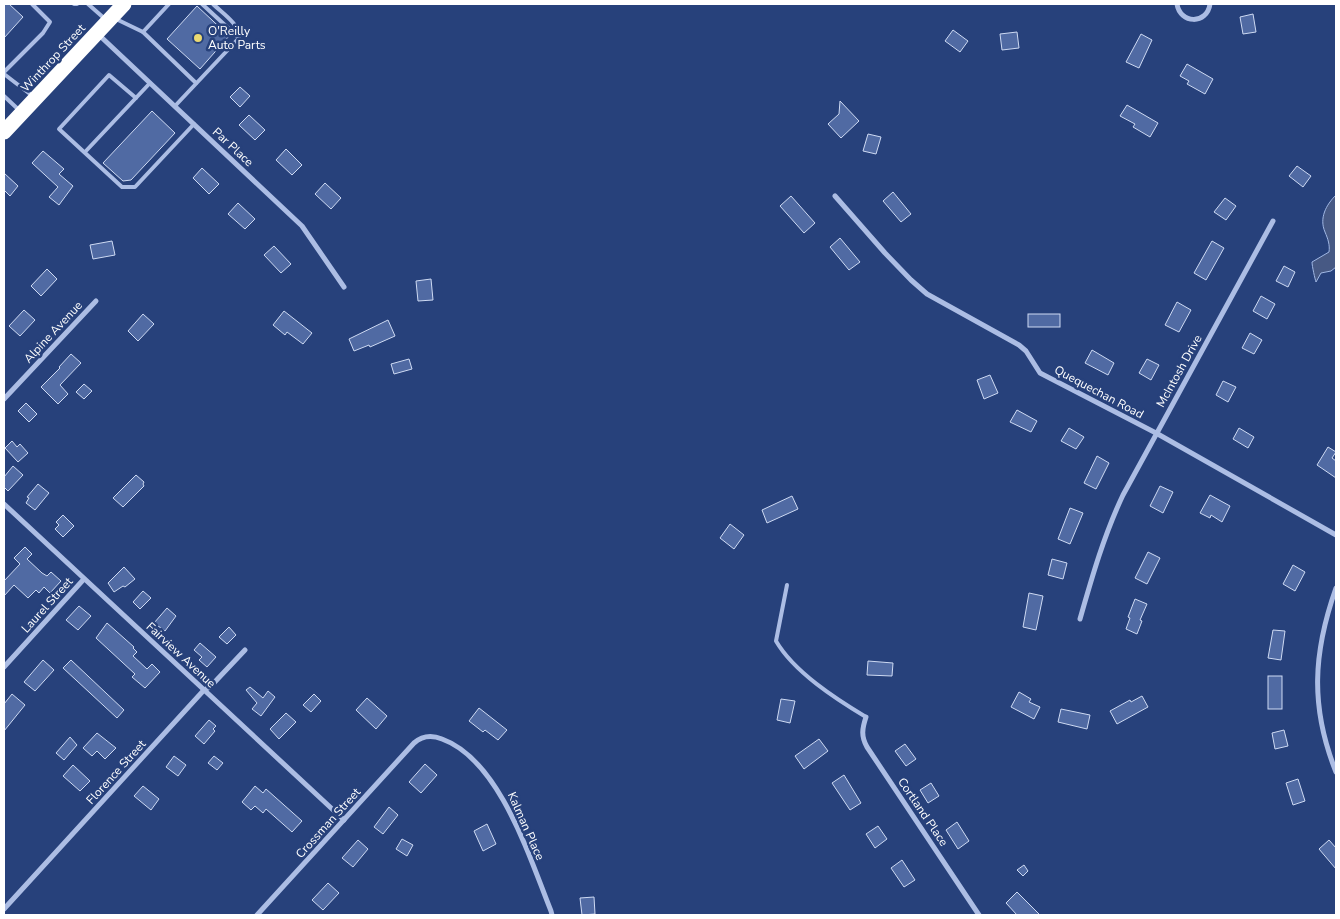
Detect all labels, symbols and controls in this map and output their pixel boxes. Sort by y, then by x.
street label: Winthrop Street [17,20,89,95]
place label: O'Reilly Auto Parts [208,23,266,53]
marker: O'Reilly Auto Parts [192,32,204,44]
street label: Par Place [209,124,257,170]
street label: Alpine Avenue [20,298,86,366]
street label: McIntosh Drive [1152,332,1206,410]
street label: Quequechan Road [1052,362,1146,422]
street label: Laurel Street [18,573,77,636]
street label: Fairview Avenue [143,619,219,691]
street label: Florence Street [83,736,150,808]
street label: Cortland Place [894,775,952,849]
street label: Crossman Street [292,784,365,862]
street label: Kalman Place [504,789,548,863]

